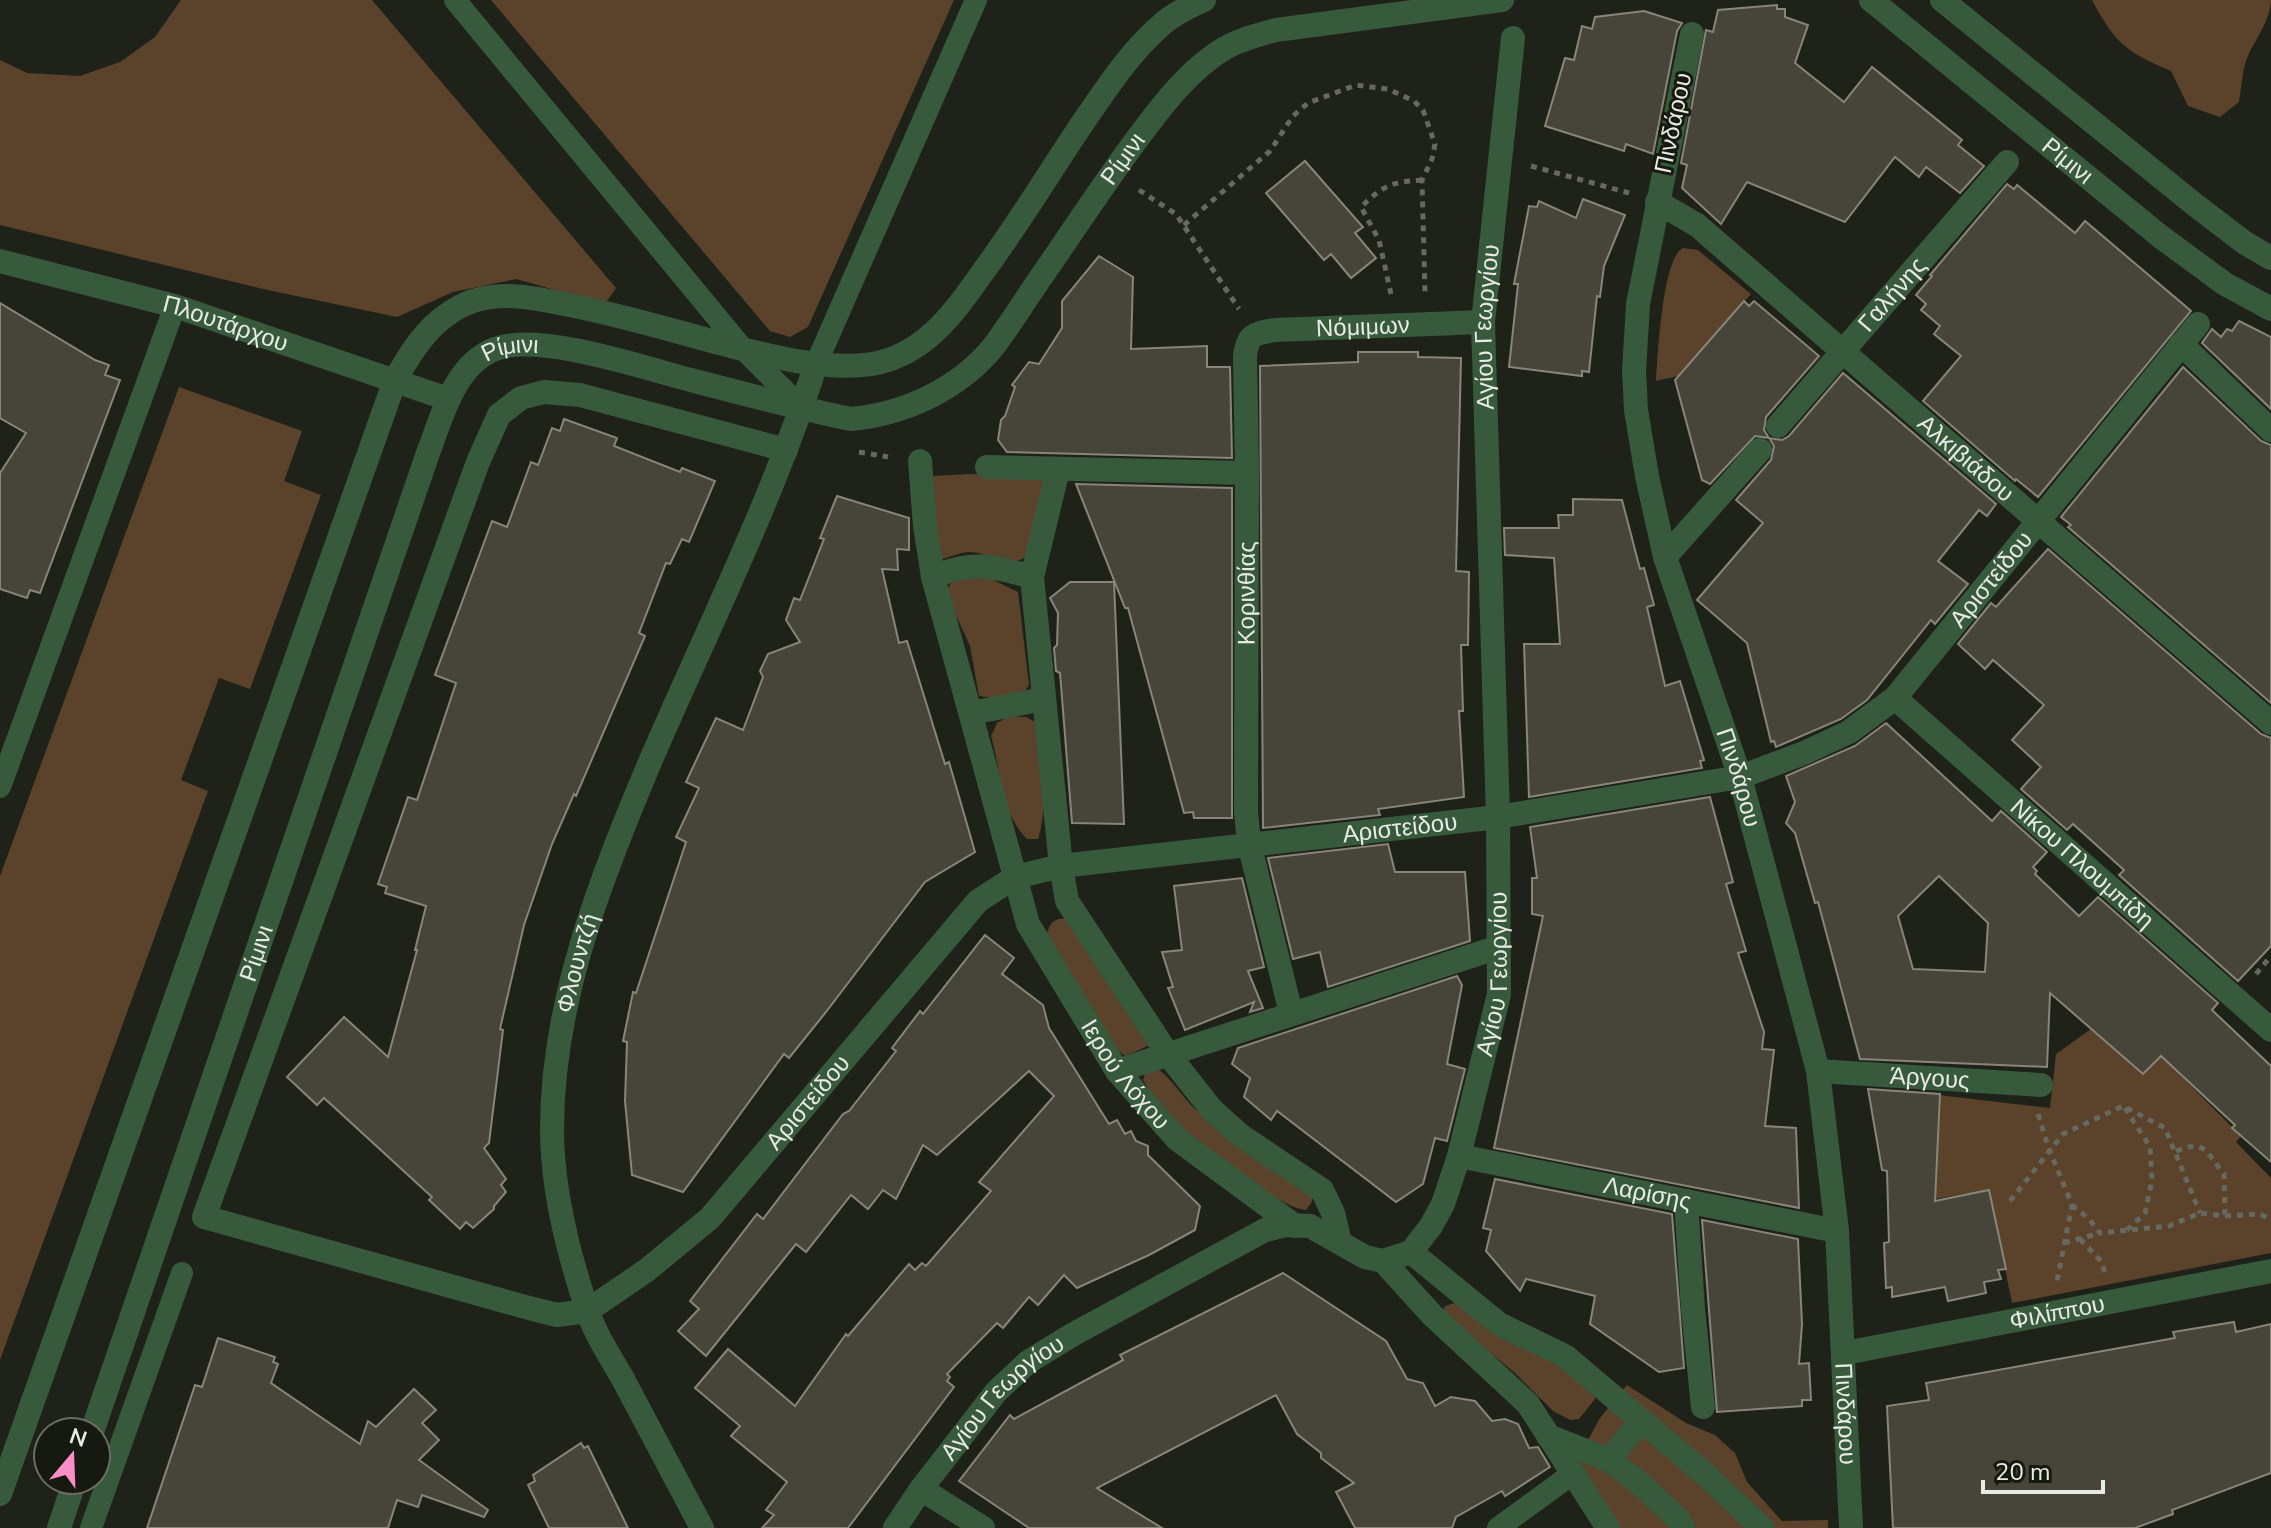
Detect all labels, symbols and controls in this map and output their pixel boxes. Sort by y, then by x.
street label: Πινδάρου [1647,70,1699,176]
street label: Ρίμινι [1093,126,1152,191]
street label: Ρίμινι [2035,130,2100,191]
street label: Αγίου Γεωργίου [1467,243,1507,410]
street label: Γαλήνης [1851,250,1933,339]
street label: Πλουτάρχου [159,288,292,359]
street label: Νόμιμων [1315,309,1410,344]
street label: Ρίμινι [476,328,539,369]
street label: Αλκιβιάδου [1911,407,2021,509]
street label: Αριστείδου [1942,525,2040,634]
street label: Κορινθίας [1230,541,1263,645]
street label: Πινδάρου [1708,724,1769,831]
street label: Νίκου Πλουμπίδη [2004,791,2161,936]
street label: Αριστείδου [1341,806,1459,850]
street label: Αγίου Γεωργίου [1468,892,1515,1059]
street label: Φλουντζή [549,909,606,1016]
street label: Ρίμινι [232,921,281,986]
street label: Ιερού Λόχου [1073,1013,1177,1136]
street label: Αριστείδου [758,1048,857,1157]
street label: Άργους [1889,1060,1971,1096]
street label: Λαρίσης [1601,1169,1694,1218]
street label: Φιλίππου [2007,1287,2108,1337]
street label: Αγίου Γεωργίου [933,1328,1070,1467]
street label: Πινδάρου [1827,1362,1864,1465]
north arrow [32,1416,112,1496]
text: N [66,1421,91,1455]
scale bar [1983,1444,2103,1494]
text: 20 m [1995,1456,2051,1488]

